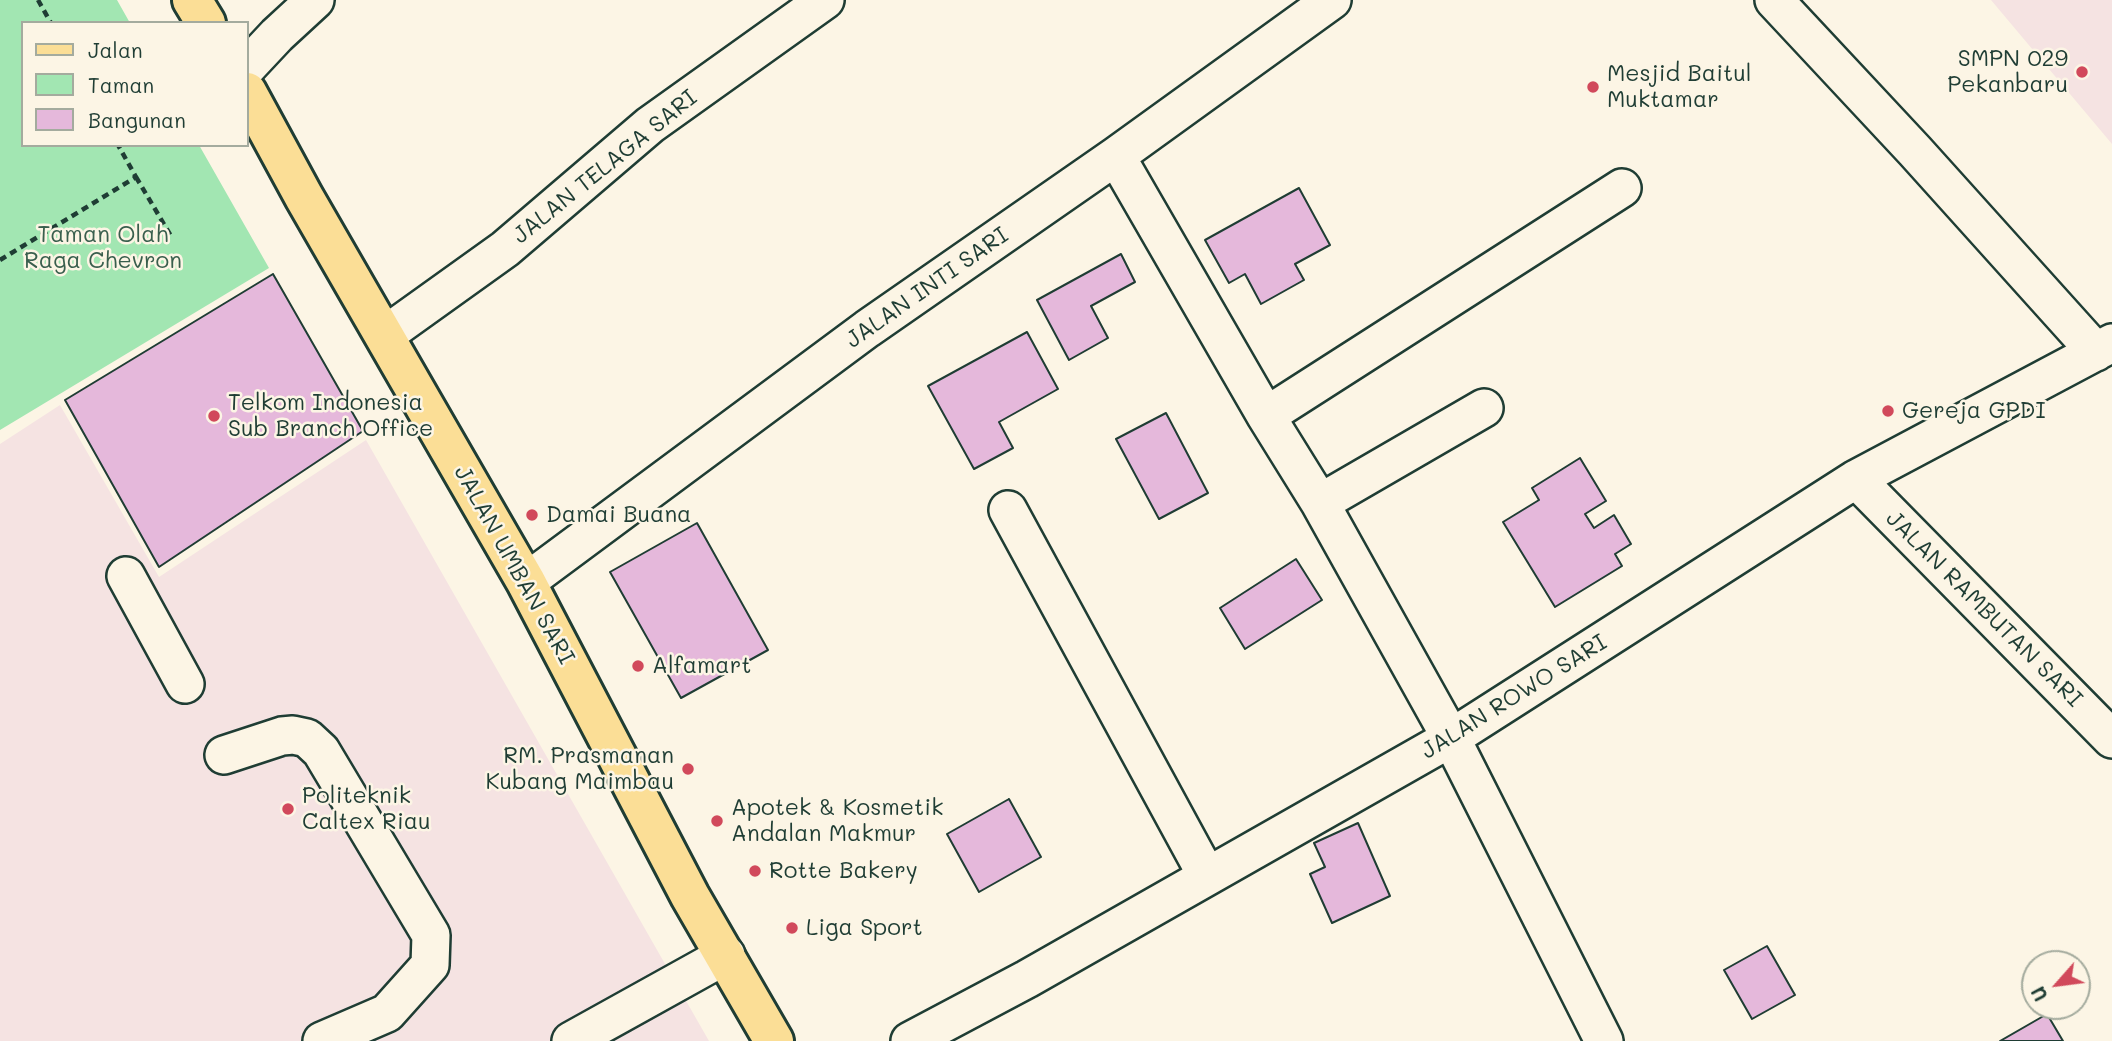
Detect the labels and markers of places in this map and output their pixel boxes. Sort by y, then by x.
place label: SMPN 029 Pekanbaru [1947,45,2068,99]
place label: Mesjid Baitul Muktamar [1607,60,1752,114]
marker: SMPN 029 Pekanbaru [2074,64,2090,80]
marker: Mesjid Baitul Muktamar [1585,79,1601,95]
place label: Telkom Indonesia Sub Branch Office [228,389,433,443]
place label: Gereja GPDI [1902,397,2045,425]
marker: Gereja GPDI [1880,403,1896,419]
marker: Telkom Indonesia Sub Branch Office [206,408,222,424]
place label: Damai Buana [546,501,691,529]
marker: Damai Buana [524,507,540,523]
place label: Alfamart [652,652,751,680]
marker: Alfamart [630,658,646,674]
place label: RM. Prasmanan Kubang Maimbau [485,742,674,796]
marker: RM. Prasmanan Kubang Maimbau [680,761,696,777]
place label: Politeknik Caltex Riau [302,782,431,836]
place label: Apotek & Kosmetik Andalan Makmur [731,794,943,848]
marker: Politeknik Caltex Riau [280,801,296,817]
marker: Apotek & Kosmetik Andalan Makmur [709,813,725,829]
place label: Rotte Bakery [769,857,918,885]
marker: Rotte Bakery [747,863,763,879]
place label: Liga Sport [806,914,923,942]
marker: Liga Sport [784,920,800,936]

